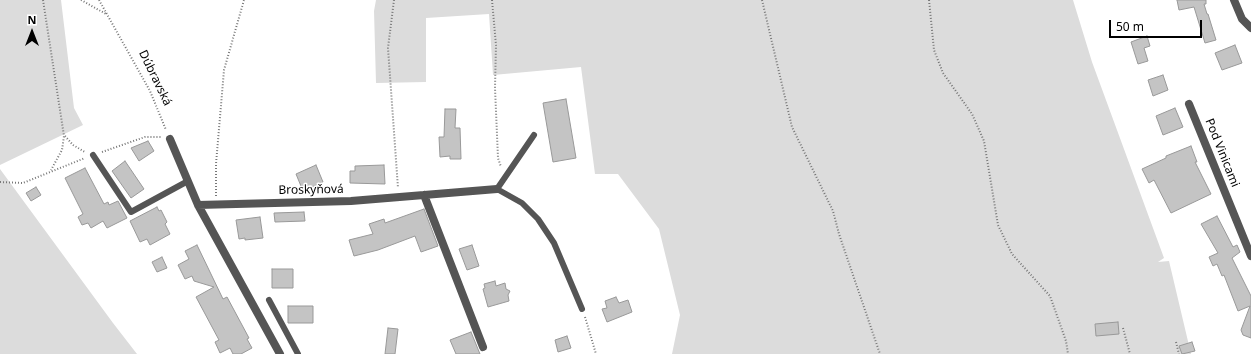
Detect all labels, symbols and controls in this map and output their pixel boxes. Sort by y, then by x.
north arrow [12,12,52,52]
text: N [28,12,36,27]
scale bar [1111,12,1204,38]
text: 50 m [1116,18,1144,35]
street label: Dúbravská [135,48,175,108]
street label: Pod Vinicami [1202,117,1242,189]
street label: Broskyňová [278,182,344,198]

